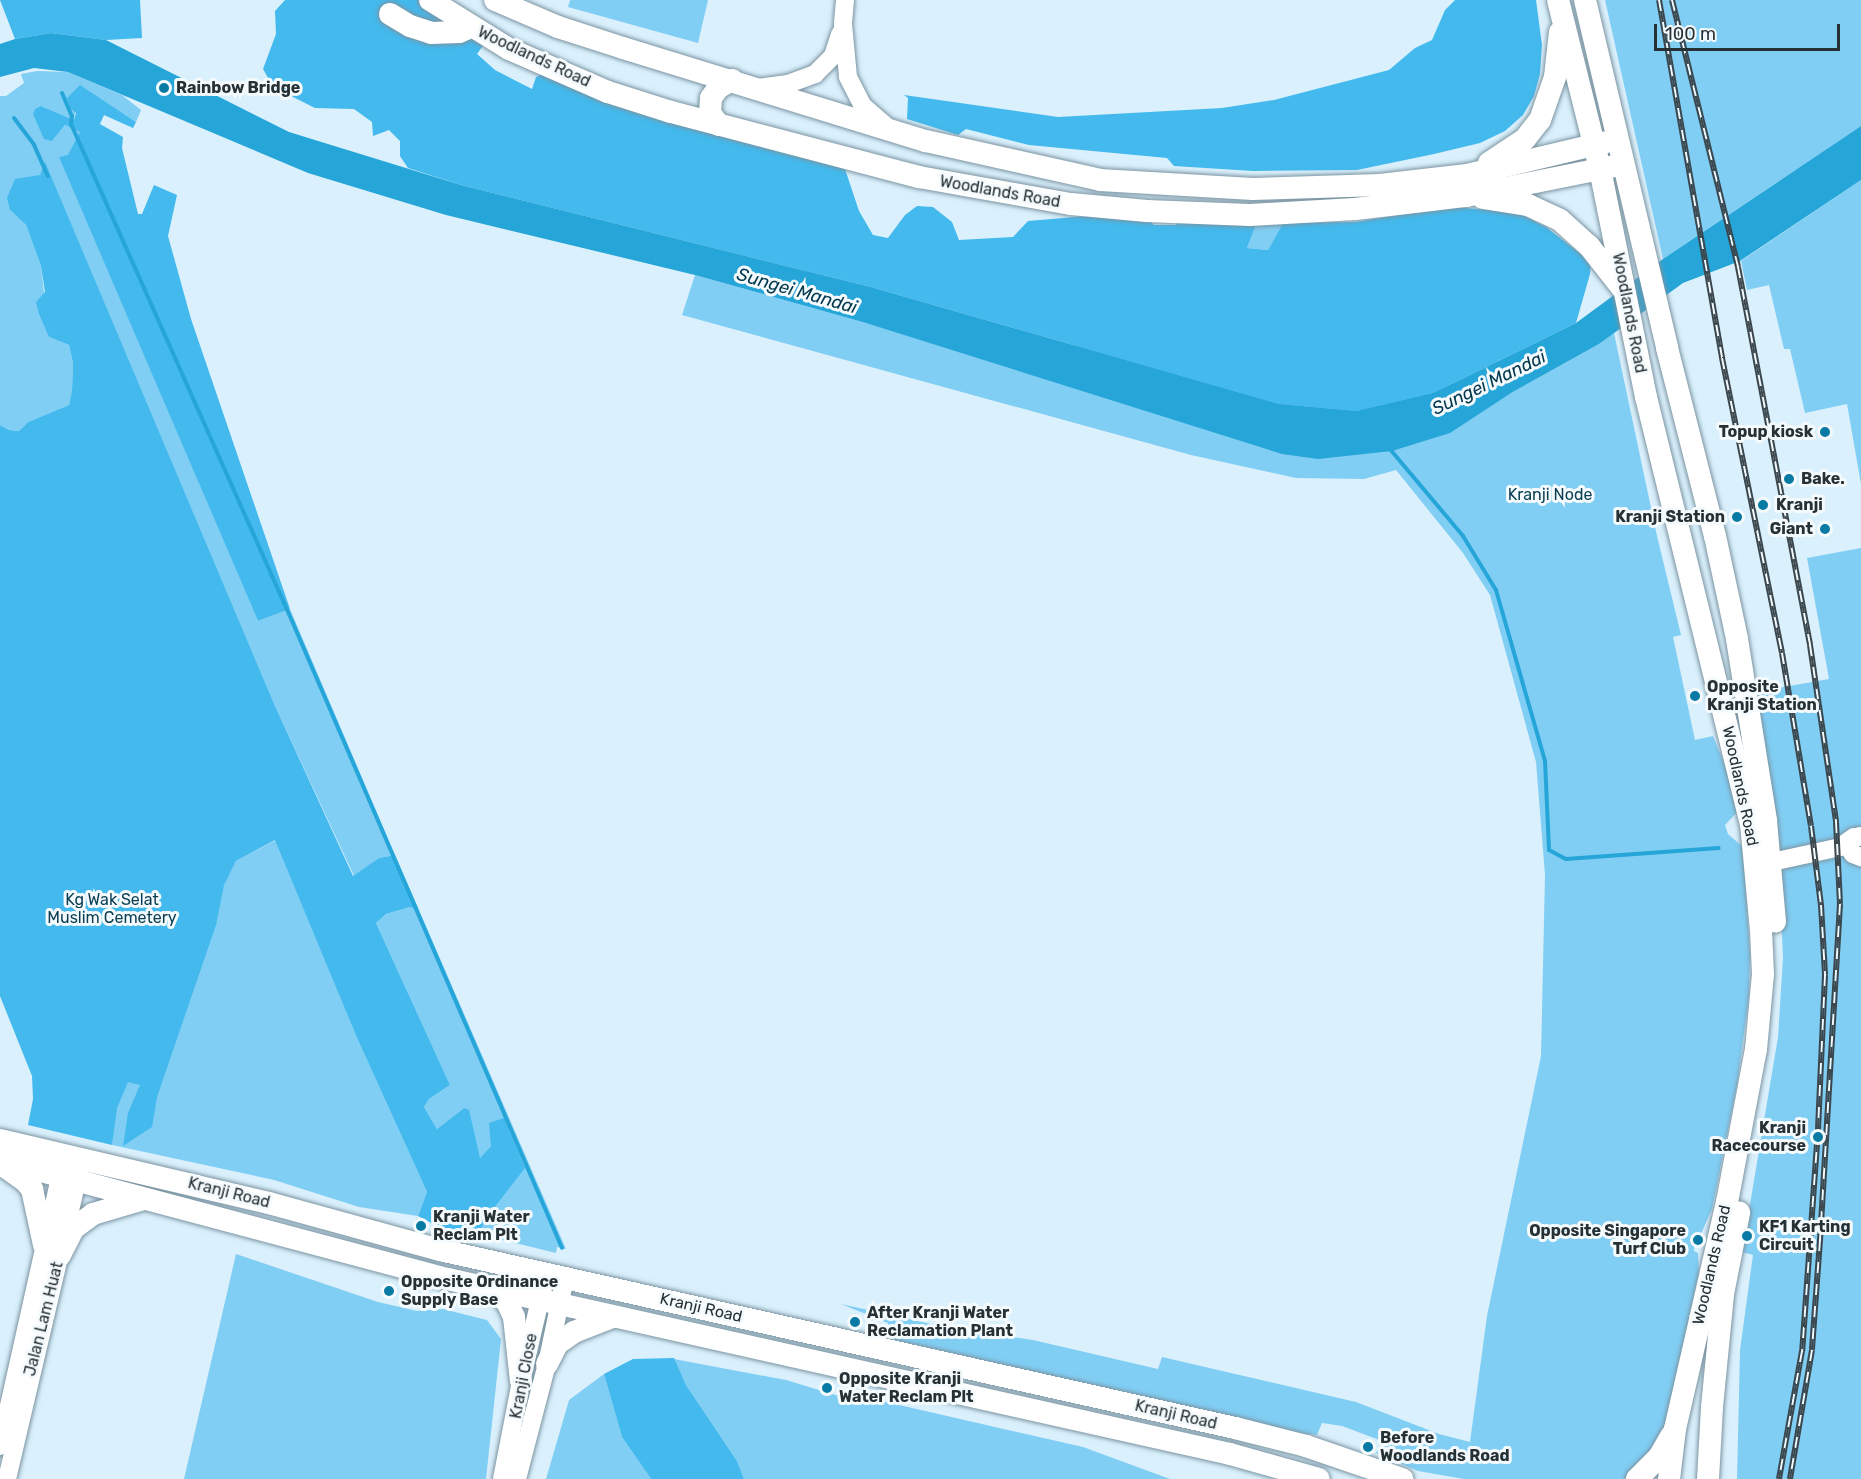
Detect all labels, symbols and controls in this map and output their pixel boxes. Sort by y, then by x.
scale bar [1657,12,1843,50]
street label: Woodlands Road [475,22,593,92]
text: 100 m [1665,23,1716,45]
place label: Rainbow Bridge [176,78,301,98]
marker: Rainbow Bridge [157,81,171,95]
street label: Woodlands Road [938,172,1062,212]
street label: Woodlands Road [1608,251,1650,375]
water label: Sungei Mandai [734,264,860,318]
water label: Sungei Mandai [1429,346,1549,420]
place label: Topup kiosk [1719,422,1813,442]
marker: Topup kiosk [1818,425,1832,439]
place label: Bake. [1801,469,1845,489]
marker: Bake. [1782,472,1796,486]
park label: Kranji Node [1508,485,1592,505]
place label: Kranji [1776,495,1823,515]
marker: Kranji [1754,496,1772,514]
place label: Kranji Station [1615,507,1725,527]
marker: Kranji Station [1730,510,1744,524]
place label: Giant [1770,519,1813,539]
marker: Giant [1818,522,1832,536]
place label: Opposite Kranji Station [1707,677,1817,715]
marker: Opposite Kranji Station [1688,689,1702,703]
street label: Woodlands Road [1718,724,1762,848]
park label: Kg Wak Selat Muslim Cemetery [47,890,177,928]
place label: Kranji Racecourse [1711,1118,1806,1156]
marker: Kranji Racecourse [1811,1130,1825,1144]
street label: Kranji Road [186,1174,272,1212]
street label: Woodlands Road [1689,1203,1735,1327]
place label: Kranji Water Reclam Plt [433,1207,530,1245]
place label: KF1 Karting Circuit [1759,1217,1851,1255]
marker: Kranji Water Reclam Plt [414,1219,428,1233]
place label: Opposite Singapore Turf Club [1529,1221,1686,1259]
marker: KF1 Karting Circuit [1740,1229,1754,1243]
marker: Opposite Singapore Turf Club [1691,1233,1705,1247]
street label: Jalan Lam Huat [20,1260,68,1378]
place label: Opposite Ordinance Supply Base [401,1272,558,1310]
marker: Opposite Ordinance Supply Base [382,1284,396,1298]
street label: Kranji Road [658,1289,744,1327]
place label: After Kranji Water Reclamation Plant [867,1303,1013,1341]
marker: After Kranji Water Reclamation Plant [848,1315,862,1329]
street label: Kranji Close [506,1332,542,1420]
place label: Opposite Kranji Water Reclam Plt [839,1369,974,1407]
marker: Opposite Kranji Water Reclam Plt [820,1381,834,1395]
street label: Kranji Road [1133,1396,1219,1434]
place label: Before Woodlands Road [1380,1428,1510,1466]
marker: Before Woodlands Road [1361,1440,1375,1454]

